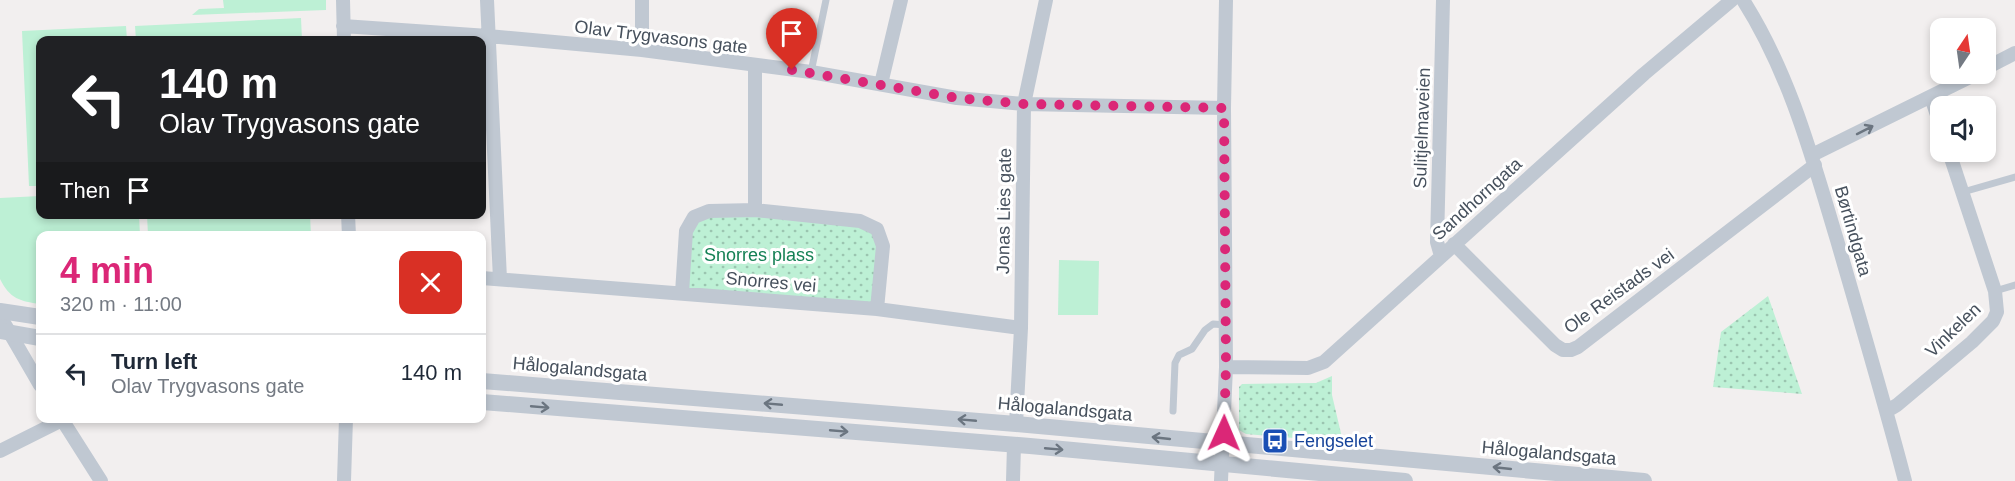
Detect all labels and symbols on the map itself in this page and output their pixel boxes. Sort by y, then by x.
pin [766,8,817,70]
street label: Olav Trygvasons gate [573,16,749,58]
north arrow [1930,18,1996,84]
street label: Sulitjelmaveien [1410,67,1434,189]
one-way arrow [1856,124,1874,136]
street label: Jonas Lies gate [993,148,1015,274]
street label: Sandhorngata [1428,153,1526,244]
street label: Børtindgata [1831,184,1876,279]
street label: Ole Reistads vei [1560,244,1678,338]
park label: Snorres plass [704,245,814,265]
street label: Snorres vei [725,268,817,296]
street label: Vinkelen [1921,299,1985,361]
street label: Hålogalandsgata [512,353,649,385]
street label: Hålogalandsgata [997,393,1134,425]
one-way arrow [763,398,783,409]
position arrow [1192,401,1256,465]
one-way arrow [529,402,549,413]
one-way arrow [957,414,977,425]
one-way arrow [828,426,848,437]
bus stop icon: Fengselet [1260,426,1290,456]
place label: Fengselet [1294,431,1373,451]
one-way arrow [1152,432,1172,443]
street label: Hålogalandsgata [1481,437,1618,469]
one-way arrow [1044,444,1064,455]
one-way arrow [1492,462,1512,473]

